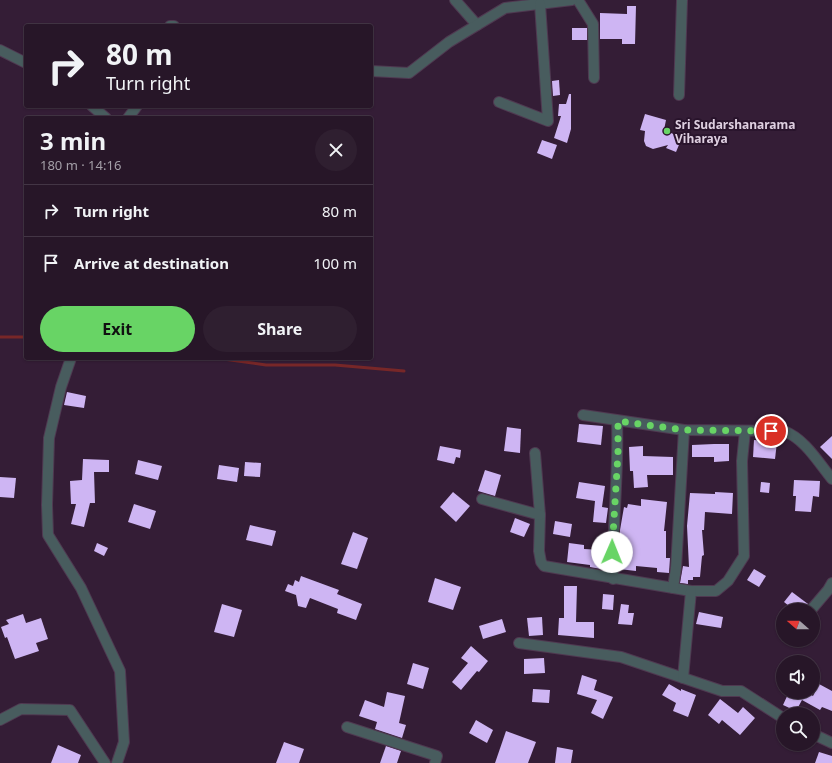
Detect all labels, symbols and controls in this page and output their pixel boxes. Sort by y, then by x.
text: 80 m [106,35,173,73]
icon: right [40,40,92,92]
text: Turn right [106,71,190,95]
place label: Sri Sudarshanarama Viharaya [675,116,795,147]
text: 3 min [40,124,106,157]
marker: Sri Sudarshanarama Viharaya [662,126,672,136]
button: close [315,129,357,171]
text: 180 m · 14:16 [40,156,121,174]
icon: right [40,200,62,222]
text: Turn right [74,201,149,221]
text: 80 m [322,201,357,221]
icon: arrive [40,252,62,274]
text: Arrive at destination [74,253,229,273]
text: 100 m [313,253,357,273]
button: Exit [40,306,195,352]
button: Share [203,306,357,352]
pin [754,414,788,448]
icon: arrive [760,420,782,442]
position arrow [591,531,633,573]
north arrow [776,603,820,647]
map controls [776,603,820,751]
button: sound [776,655,820,699]
button: search [776,707,820,751]

